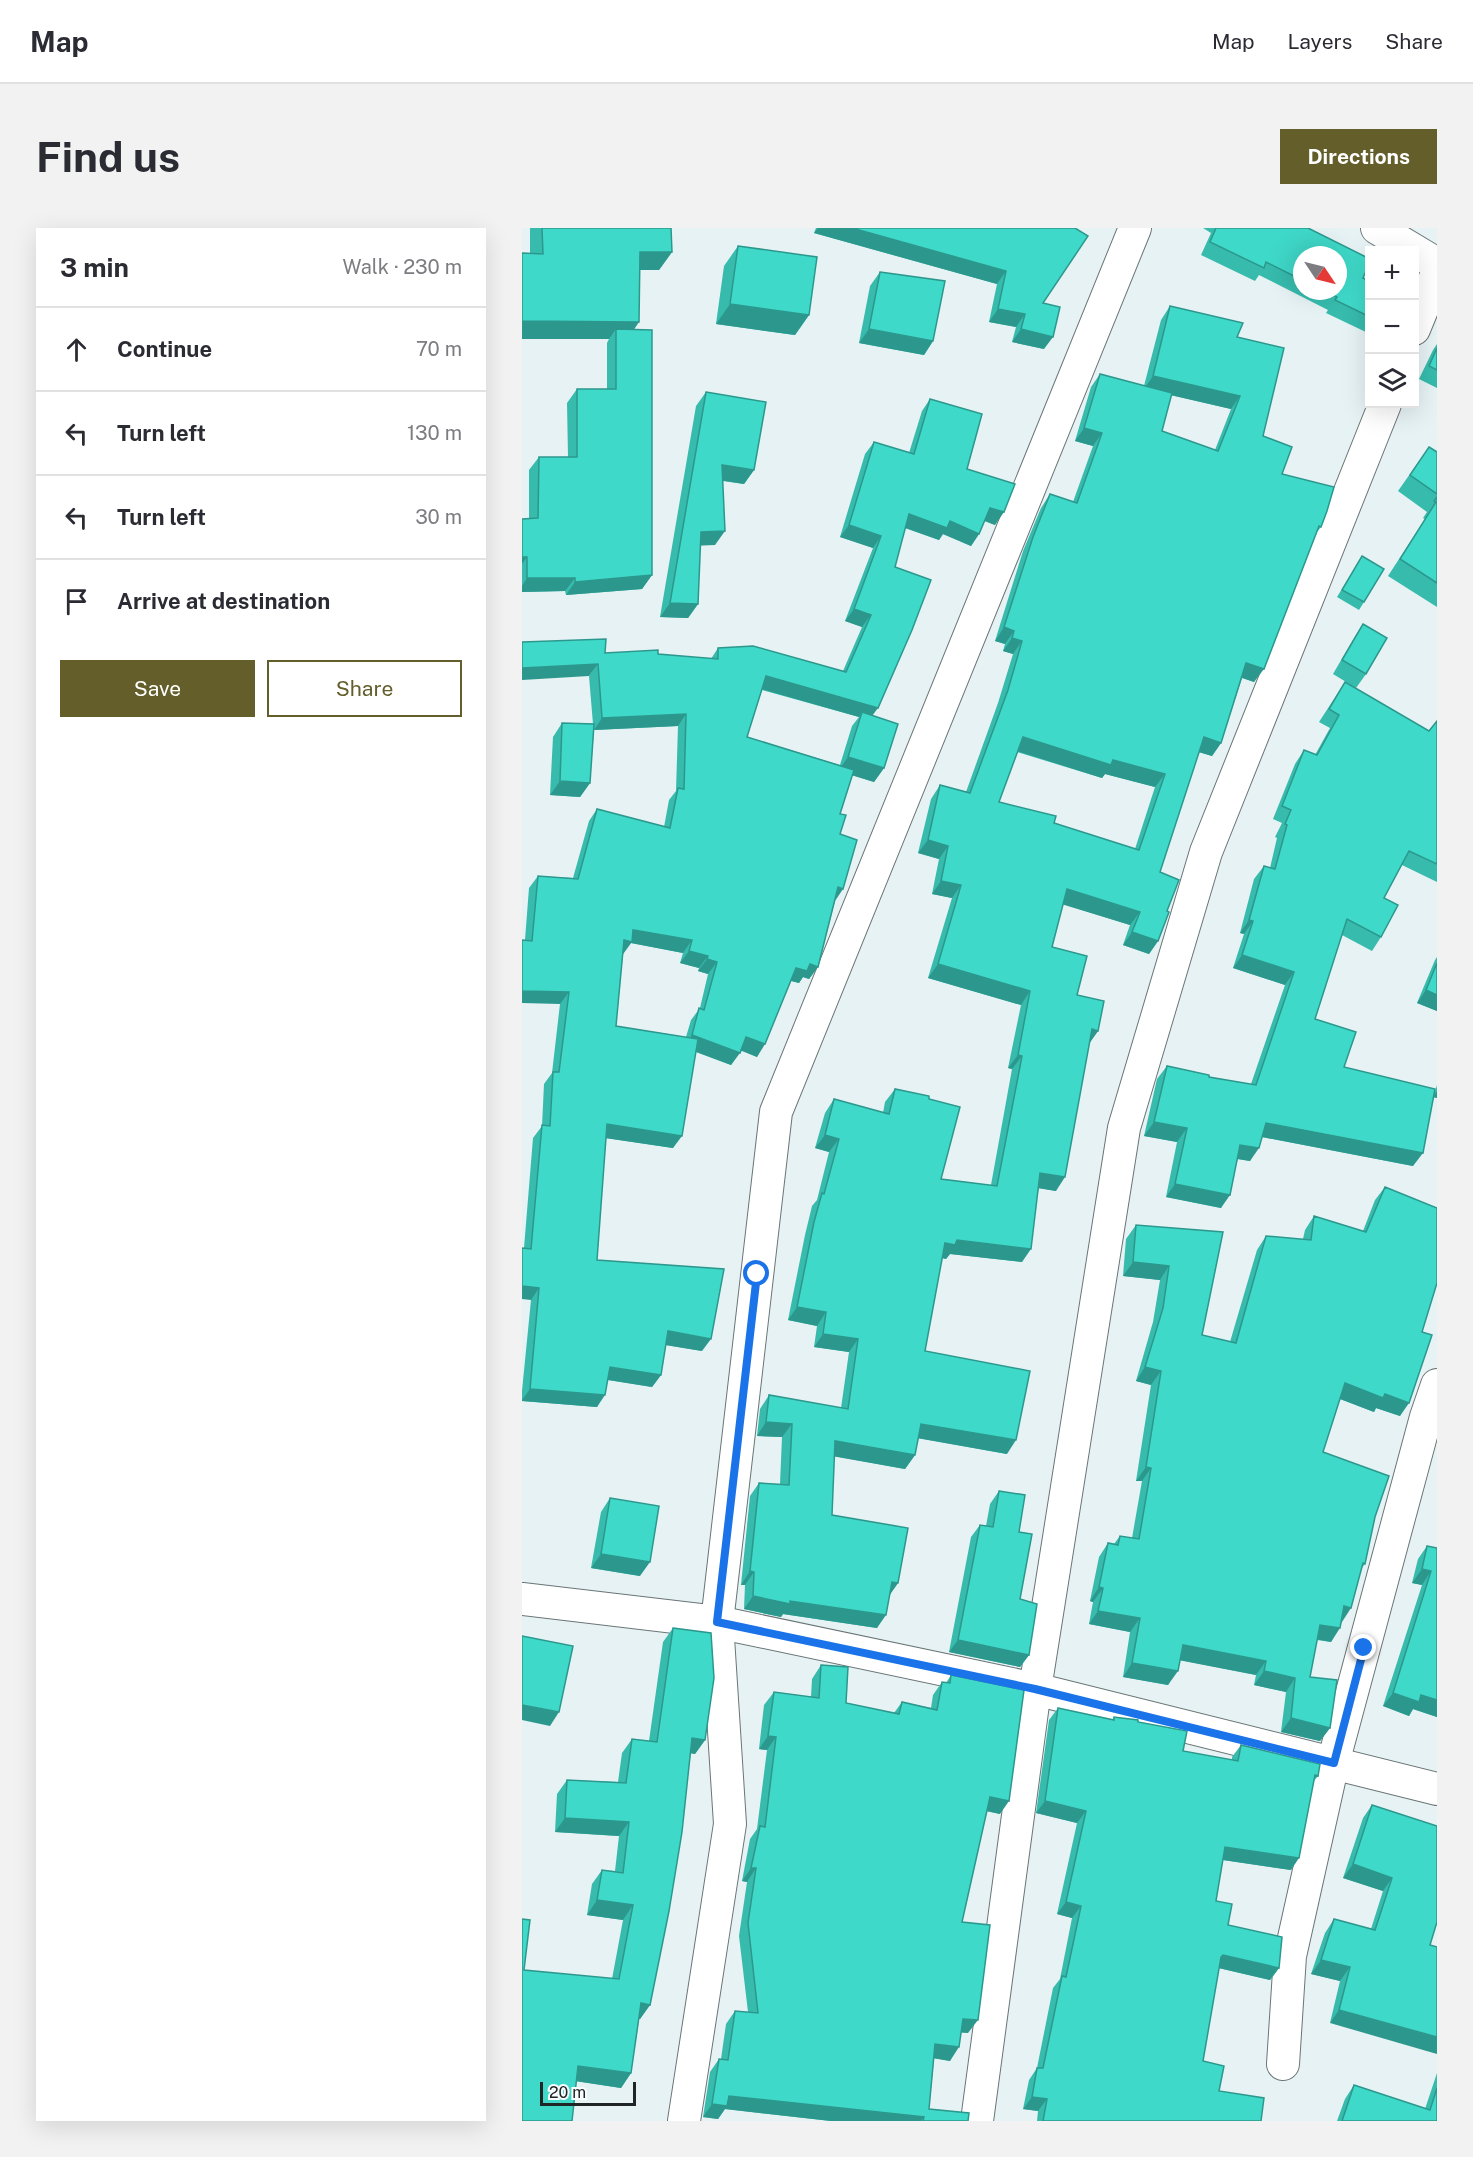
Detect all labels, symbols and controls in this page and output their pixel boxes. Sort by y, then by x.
text: Map [30,25,89,58]
text: Map [1212,29,1255,54]
text: Layers [1288,29,1352,54]
text: Share [1385,29,1443,54]
button: Directions [1280,129,1437,184]
text: Find us [36,132,180,181]
north arrow [1293,246,1347,300]
map controls [1365,246,1419,408]
button: + [1365,246,1419,300]
text: 3 min [60,252,129,283]
text: Walk · 230 m [343,255,462,279]
button: − [1365,300,1419,354]
icon: ahead [60,333,93,366]
text: Continue [117,336,212,362]
text: 70 m [416,337,462,361]
button: layers [1365,354,1419,408]
icon: left [60,417,93,450]
text: Turn left [117,420,206,446]
text: 130 m [407,421,462,445]
icon: left [60,501,93,534]
text: Turn left [117,504,206,530]
text: 30 m [415,505,462,529]
icon: arrive [60,585,93,618]
text: Arrive at destination [117,588,330,614]
button: Save [60,660,255,717]
button: Share [267,660,462,717]
route start [743,1260,769,1286]
route end [1350,1634,1376,1660]
scale bar [540,2079,636,2106]
text: 20 m [549,2083,586,2102]

